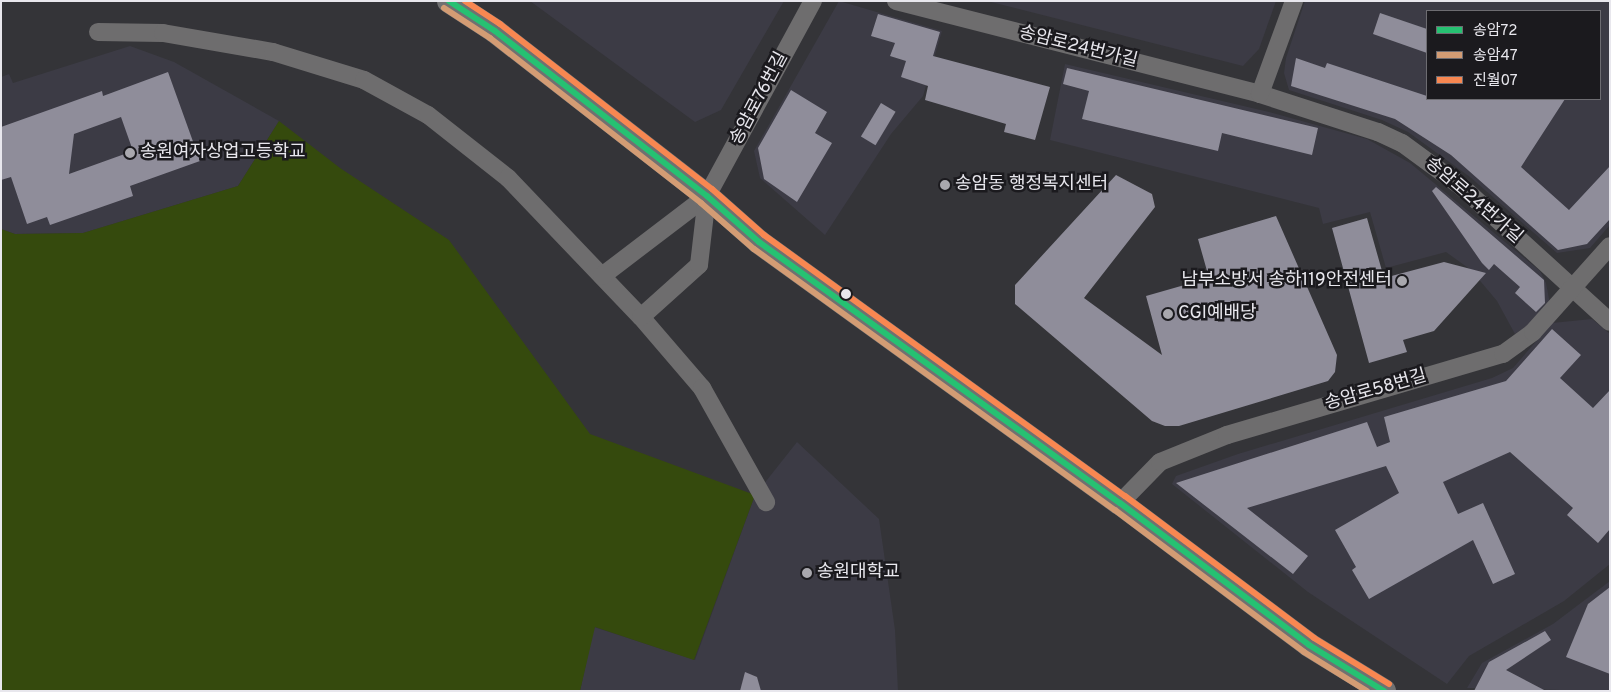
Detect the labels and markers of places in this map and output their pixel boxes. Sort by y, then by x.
place label: 송원여자상업고등학교 [140,142,306,164]
marker: 송원여자상업고등학교 [124,147,136,159]
place label: 송암동 행정복지센터 [955,174,1108,196]
marker: 송암동 행정복지센터 [939,179,951,191]
place label: 남부소방서 송하119안전센터 [1181,270,1392,292]
marker: 남부소방서 송하119안전센터 [1396,275,1408,287]
unlabelled marker [841,289,851,299]
place label: CGI예배당 [1178,303,1257,325]
marker: CGI예배당 [1162,308,1174,320]
place label: 송원대학교 [817,562,900,584]
marker: 송원대학교 [801,567,813,579]

